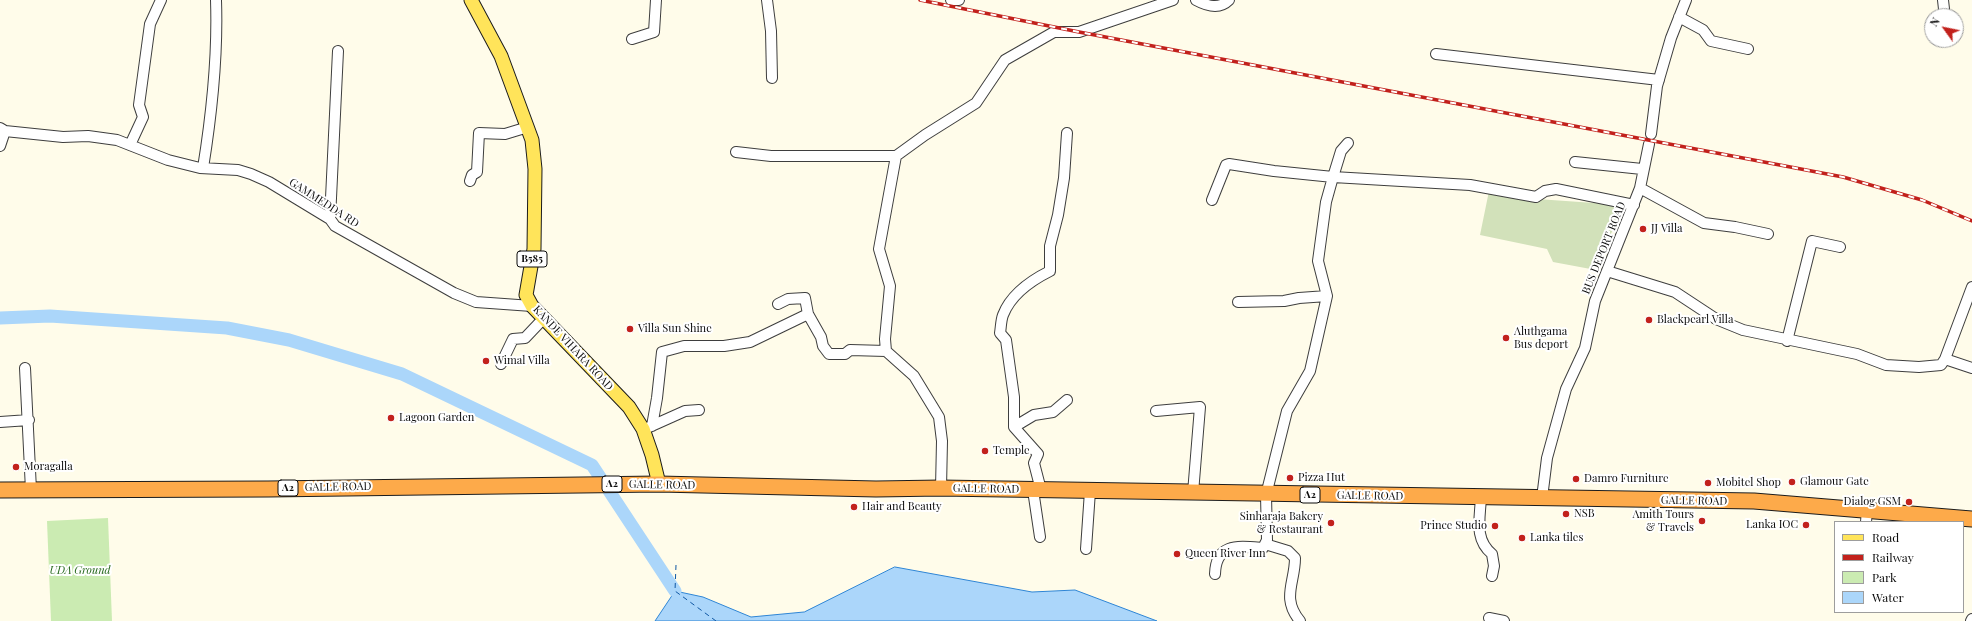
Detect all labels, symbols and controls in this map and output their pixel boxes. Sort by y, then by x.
north arrow [1924,8,1964,48]
text: N [1926,14,1943,29]
street label: GAMMEDDA RD [287,176,361,230]
street label: BUS DEPORT ROAD [1579,200,1629,296]
place label: JJ Villa [1651,222,1683,236]
marker: JJ Villa [1638,224,1648,234]
road number: B585 [517,251,547,267]
street label: KANDE VIHARA ROAD [530,303,616,393]
place label: Blackpearl Villa [1657,313,1733,327]
marker: Blackpearl Villa [1644,315,1654,325]
place label: Villa Sun Shine [638,322,712,336]
marker: Villa Sun Shine [625,324,635,334]
place label: Aluthgama Bus deport [1514,325,1568,351]
marker: Aluthgama Bus deport [1501,333,1511,343]
place label: Wimal Villa [494,354,550,368]
marker: Wimal Villa [481,356,491,366]
place label: Lagoon Garden [399,411,474,425]
marker: Lagoon Garden [386,413,396,423]
place label: Temple [993,444,1030,458]
marker: Temple [980,446,990,456]
place label: Moragalla [24,460,73,474]
marker: Moragalla [11,462,21,472]
place label: Pizza Hut [1298,471,1345,485]
place label: Damro Furniture [1584,472,1668,486]
marker: Pizza Hut [1285,473,1295,483]
marker: Damro Furniture [1571,474,1581,484]
place label: Glamour Gate [1800,475,1869,489]
road number: A2 [602,476,622,492]
place label: Mobitel Shop [1716,476,1781,490]
marker: Glamour Gate [1787,477,1797,487]
street label: GALLE ROAD [629,478,695,492]
marker: Mobitel Shop [1703,478,1713,488]
road number: A2 [278,480,298,496]
street label: GALLE ROAD [305,480,371,494]
street label: GALLE ROAD [953,482,1019,496]
road number: A2 [1300,487,1320,503]
street label: GALLE ROAD [1337,489,1403,503]
street label: GALLE ROAD [1661,494,1727,508]
place label: Dialog GSM [1843,495,1901,509]
marker: Dialog GSM [1904,497,1914,507]
place label: Hair and Beauty [862,500,942,514]
marker: Hair and Beauty [849,502,859,512]
place label: NSB [1574,507,1595,521]
place label: Amith Tours & Travels [1632,508,1694,534]
marker: NSB [1561,509,1571,519]
place label: Sinharaja Bakery & Restaurant [1240,510,1323,536]
marker: Amith Tours & Travels [1697,516,1707,526]
marker: Sinharaja Bakery & Restaurant [1326,518,1336,528]
place label: Lanka IOC [1746,518,1798,532]
place label: Prince Studio [1420,519,1487,533]
marker: Lanka IOC [1801,520,1811,530]
marker: Prince Studio [1490,521,1500,531]
legend [1834,521,1964,613]
text: Road [1872,529,1899,545]
place label: Lanka tiles [1530,531,1583,545]
marker: Lanka tiles [1517,533,1527,543]
place label: Queen River Inn [1185,547,1266,561]
marker: Queen River Inn [1172,549,1182,559]
text: Railway [1872,549,1914,565]
park label: UDA Ground [49,564,111,578]
text: Park [1872,569,1897,585]
text: Water [1872,589,1904,605]

